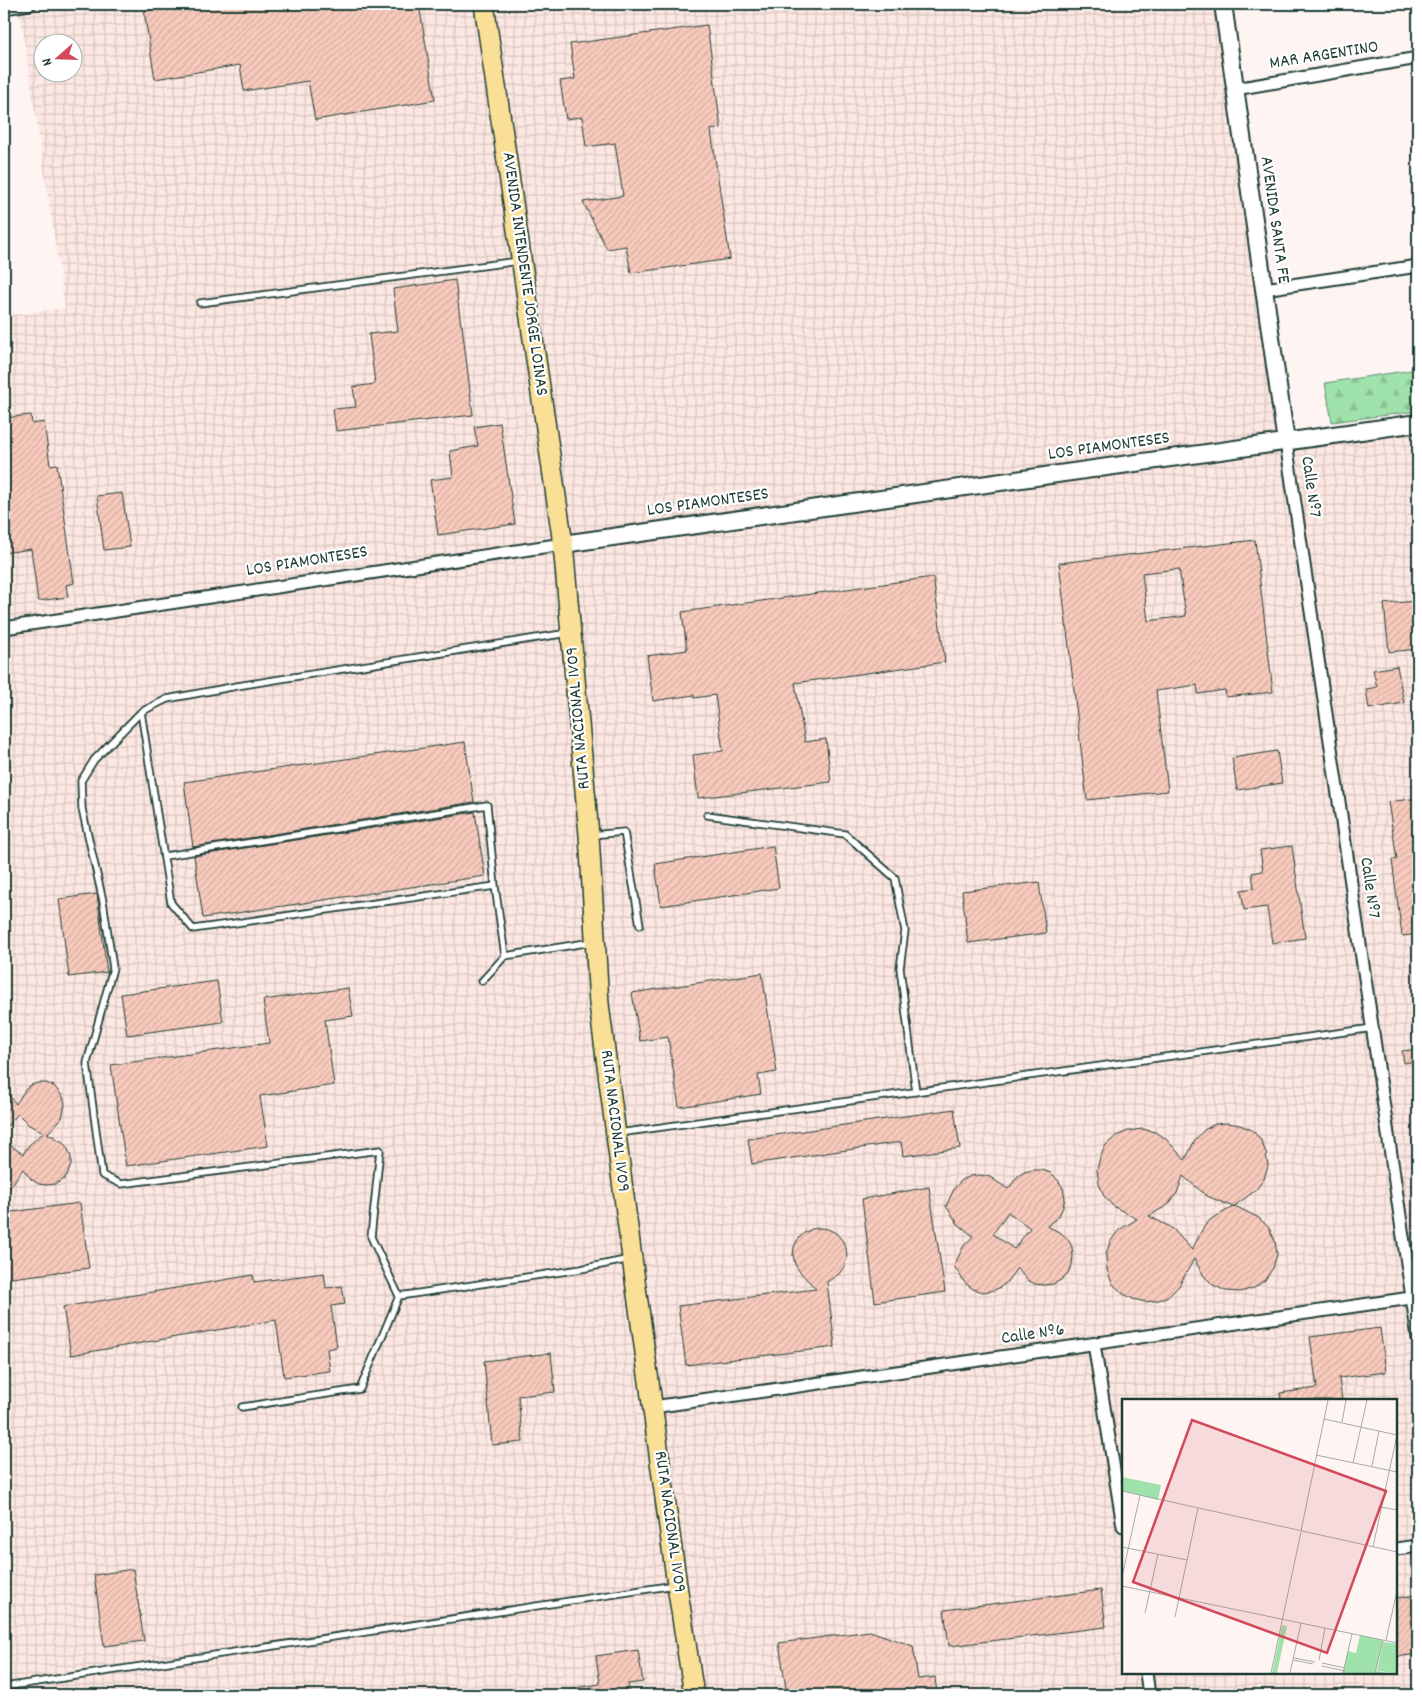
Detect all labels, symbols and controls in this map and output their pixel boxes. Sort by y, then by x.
north arrow [32,32,82,82]
street label: MAR ARGENTINO [1268,35,1380,77]
text: N [37,55,58,68]
street label: AVENIDA INTENDENTE JORGE LOINAS [495,150,553,398]
street label: AVENIDA SANTA FE [1253,155,1295,285]
street label: LOS PIAMONTESES [1047,426,1171,468]
street label: Calle Nº7 [1293,455,1327,519]
street label: LOS PIAMONTESES [646,482,770,524]
street label: LOS PIAMONTESES [245,540,370,584]
street label: RUTA NACIONAL 1V09 [560,646,598,790]
street label: Calle Nº7 [1352,856,1386,920]
street label: RUTA NACIONAL 1V09 [593,1049,635,1193]
street label: Calle Nº6 [1000,1318,1066,1352]
inset map [1122,1399,1397,1674]
street label: RUTA NACIONAL 1V09 [647,1449,691,1595]

